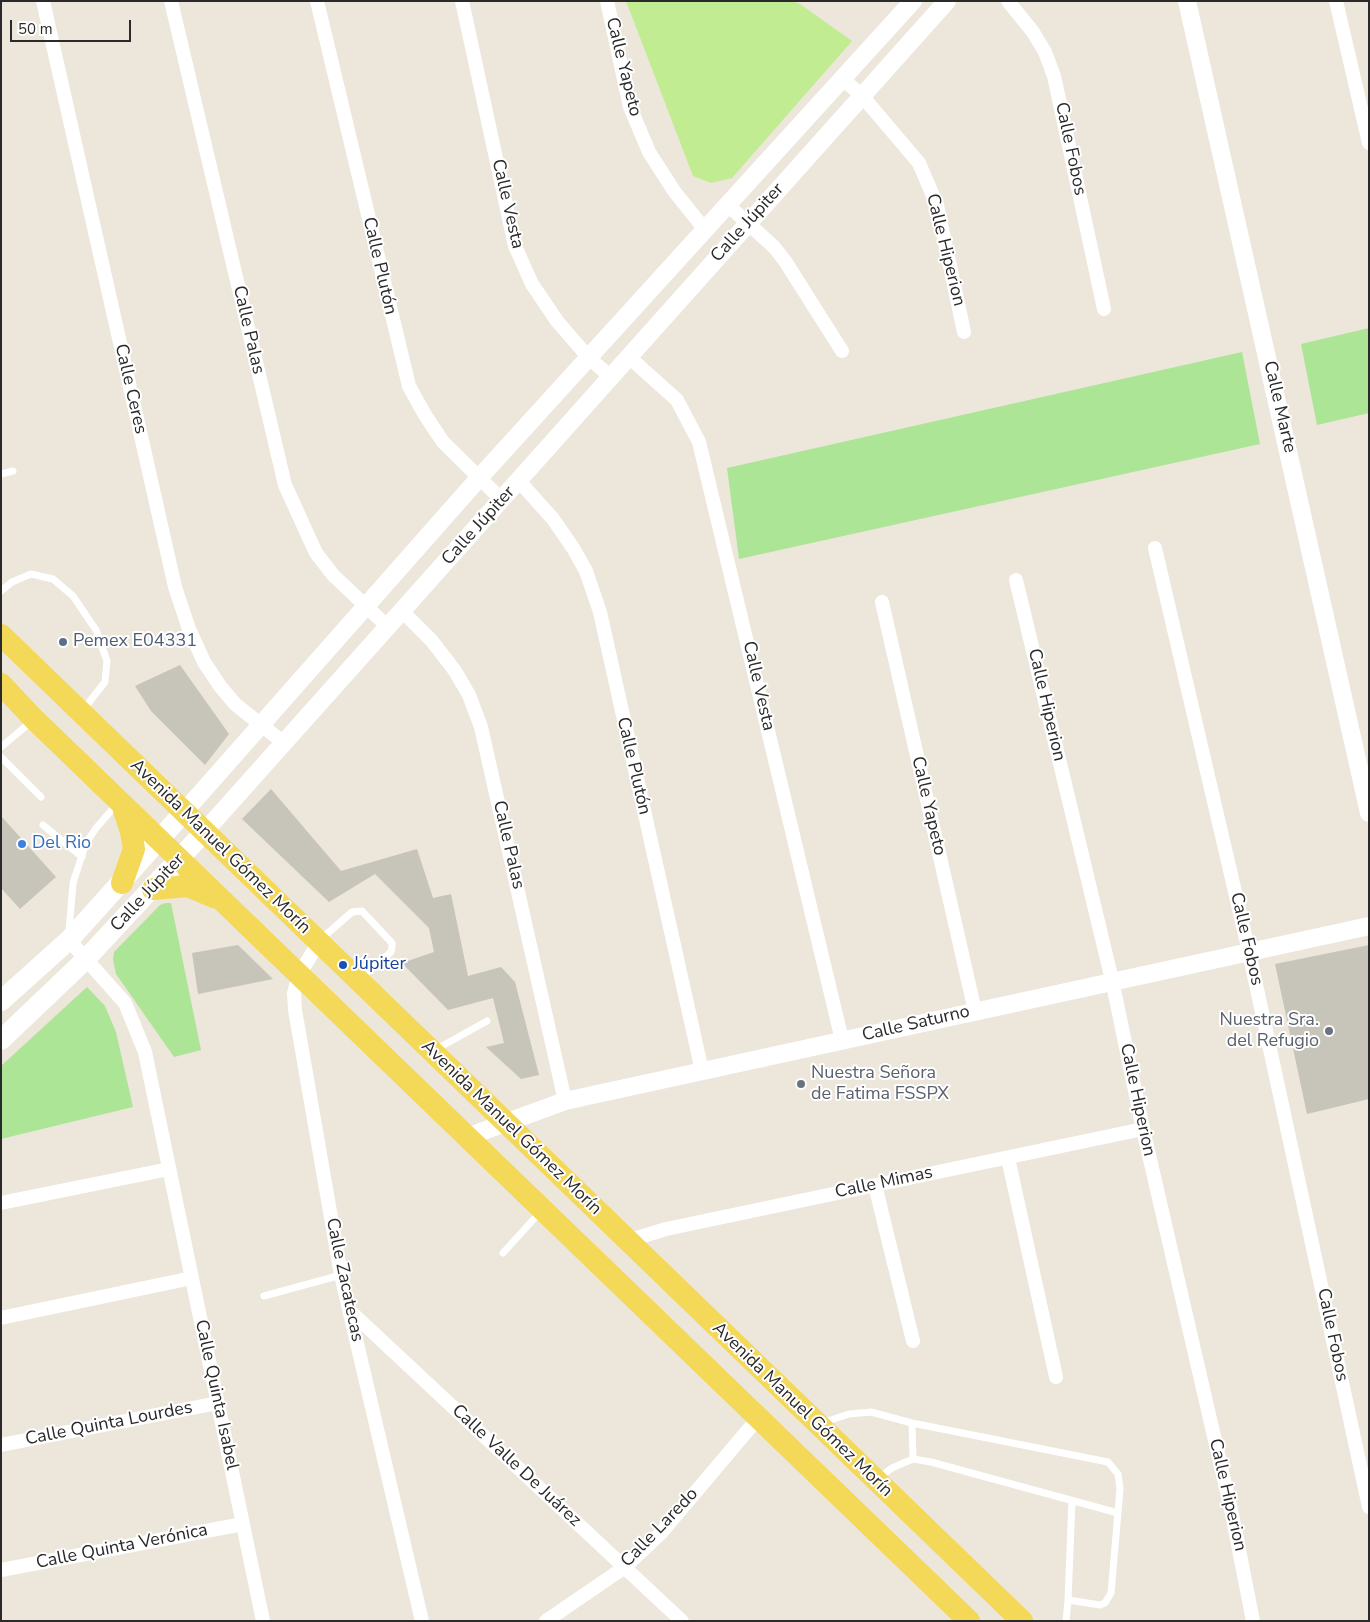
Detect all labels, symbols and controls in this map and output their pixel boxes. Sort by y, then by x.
scale bar [12,10,134,42]
street label: Calle Yapeto [600,15,646,119]
text: 50 m [18,19,53,39]
street label: Calle Fobos [1050,100,1090,198]
street label: Calle Vesta [486,157,528,251]
street label: Calle Júpiter [707,179,789,267]
street label: Calle Hiperion [921,192,969,308]
street label: Calle Plutón [357,215,401,317]
street label: Calle Palas [227,284,269,376]
street label: Calle Ceres [109,342,151,436]
street label: Calle Marte [1258,359,1300,455]
street label: Calle Júpiter [438,482,520,570]
place label: Pemex E04331 [73,631,197,653]
marker: Pemex E04331 [57,636,69,648]
street label: Calle Vesta [737,639,779,733]
street label: Calle Hiperion [1023,647,1069,763]
street label: Calle Plutón [611,715,655,817]
street label: Calle Yapeto [906,754,950,858]
street label: Avenida Manuel Gómez Morín [125,755,315,939]
street label: Calle Palas [487,799,529,891]
place label: Del Rio [32,833,91,855]
marker: Del Rio [16,838,28,850]
street label: Calle Júpiter [106,849,190,937]
street label: Calle Fobos [1225,890,1267,988]
place label: Júpiter [353,954,406,976]
marker: Júpiter [337,959,349,971]
street label: Calle Saturno [860,1001,972,1047]
place label: Nuestra Sra. del Refugio [1220,1010,1319,1052]
marker: Nuestra Sra. del Refugio [1323,1025,1335,1037]
street label: Avenida Manuel Gómez Morín [416,1036,606,1220]
street label: Calle Hiperion [1114,1042,1160,1158]
place label: Nuestra Señora de Fatima FSSPX [811,1063,949,1106]
marker: Nuestra Señora de Fatima FSSPX [795,1078,807,1090]
street label: Calle Mimas [833,1162,935,1204]
street label: Calle Zacatecas [320,1216,368,1344]
street label: Calle Fobos [1312,1286,1352,1384]
street label: Calle Quinta Isabel [190,1318,242,1472]
street label: Avenida Manuel Gómez Morín [707,1318,897,1502]
street label: Calle Quinta Lourdes [24,1397,194,1451]
street label: Calle Valle De Juárez [447,1400,585,1532]
street label: Calle Hiperion [1204,1437,1250,1553]
street label: Calle Laredo [617,1484,703,1572]
street label: Calle Quinta Verónica [34,1520,210,1574]

